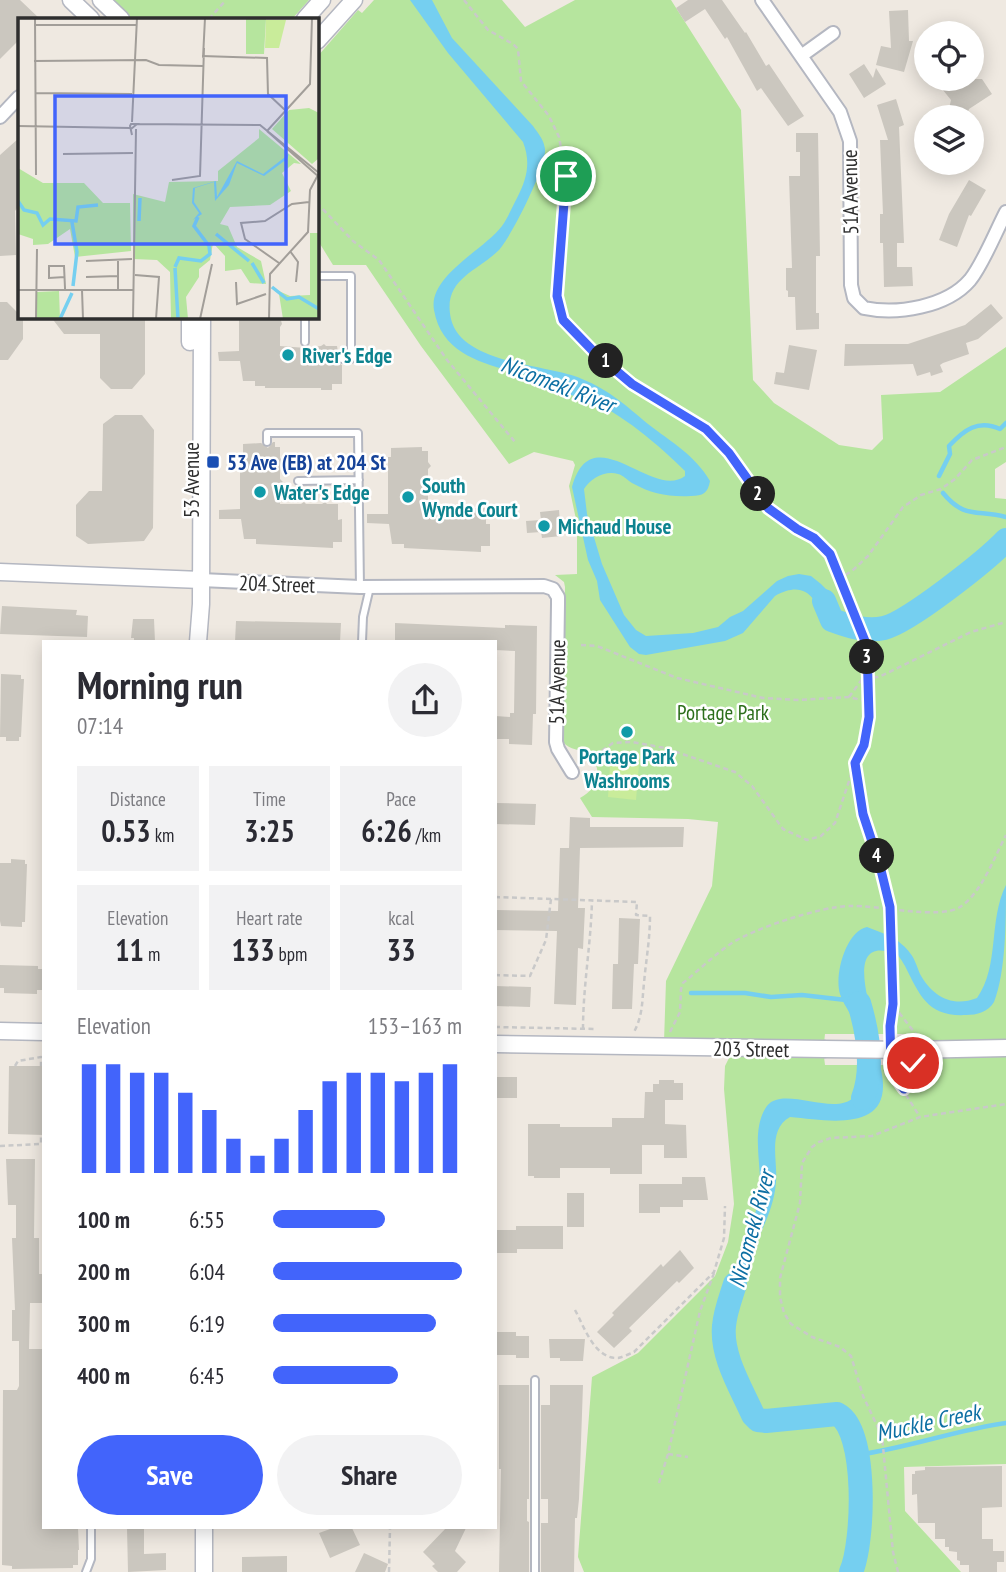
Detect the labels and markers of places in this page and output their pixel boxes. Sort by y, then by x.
pin [536,146,596,206]
place label: River's Edge [302,342,392,369]
pin: 1 [588,344,624,378]
marker: River's Edge [280,347,296,363]
place label: 53 Ave (EB) at 204 St [227,449,386,476]
marker: 53 Ave (EB) at 204 St [205,454,221,470]
place label: South Wynde Court [421,472,518,523]
pin: 2 [740,476,776,512]
place label: Water's Edge [273,479,370,506]
marker: Water's Edge [252,484,268,500]
marker: South Wynde Court [400,489,416,505]
place label: Michaud House [558,513,671,540]
marker: Michaud House [536,518,552,534]
pin: 3 [850,640,884,674]
marker: Portage Park Washrooms [619,724,635,740]
place label: Portage Park Washrooms [579,743,675,794]
pin: 4 [860,838,894,874]
pin [883,1033,943,1093]

